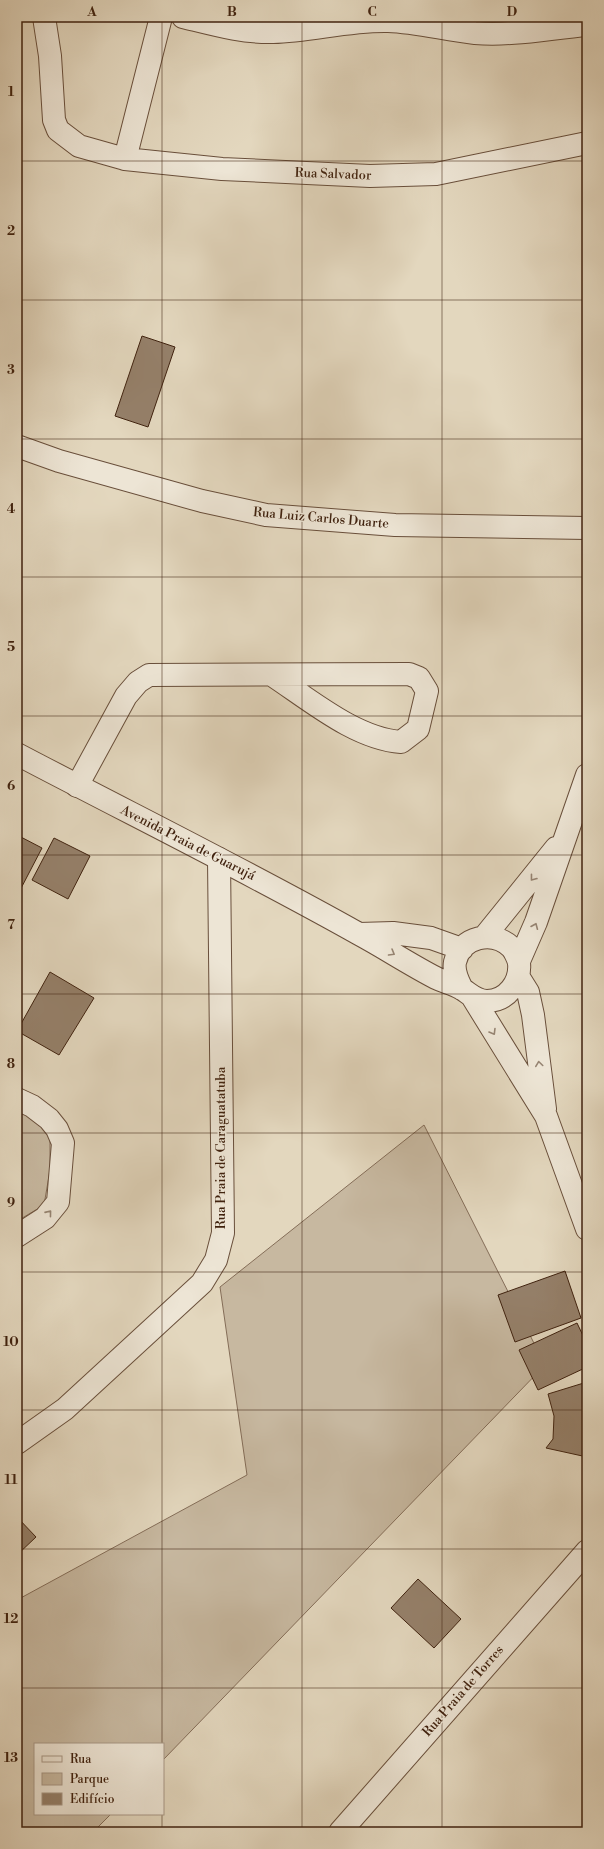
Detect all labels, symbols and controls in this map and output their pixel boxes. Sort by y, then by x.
text: A [86,4,97,20]
text: B [227,4,237,20]
text: C [367,4,377,20]
text: D [507,4,517,20]
text: 1 [8,84,15,100]
street label: Rua Salvador [294,165,372,183]
text: 2 [7,223,15,239]
text: 3 [7,362,15,378]
text: 4 [7,501,16,517]
street label: Rua Luiz Carlos Duarte [252,504,390,532]
text: 5 [7,639,15,655]
text: 6 [7,778,15,794]
street label: Avenida Praia de Guarujá [117,802,258,884]
one-way arrow [531,873,538,880]
text: 7 [7,917,15,933]
one-way arrow [530,922,538,929]
one-way arrow [388,949,395,956]
one-way arrow [489,1028,496,1035]
text: 8 [7,1056,15,1072]
one-way arrow [535,1061,544,1067]
street label: Rua Praia de Caraguatatuba [213,1066,229,1229]
text: 9 [7,1195,15,1211]
one-way arrow [44,1211,51,1218]
text: 10 [3,1334,19,1350]
text: 11 [5,1472,18,1488]
text: 12 [4,1611,18,1627]
street label: Rua Praia de Torres [419,1642,507,1740]
legend [34,1743,164,1815]
text: 13 [4,1750,18,1766]
text: Rua [70,1752,92,1767]
text: Parque [70,1772,109,1787]
text: Edifício [70,1792,115,1807]

